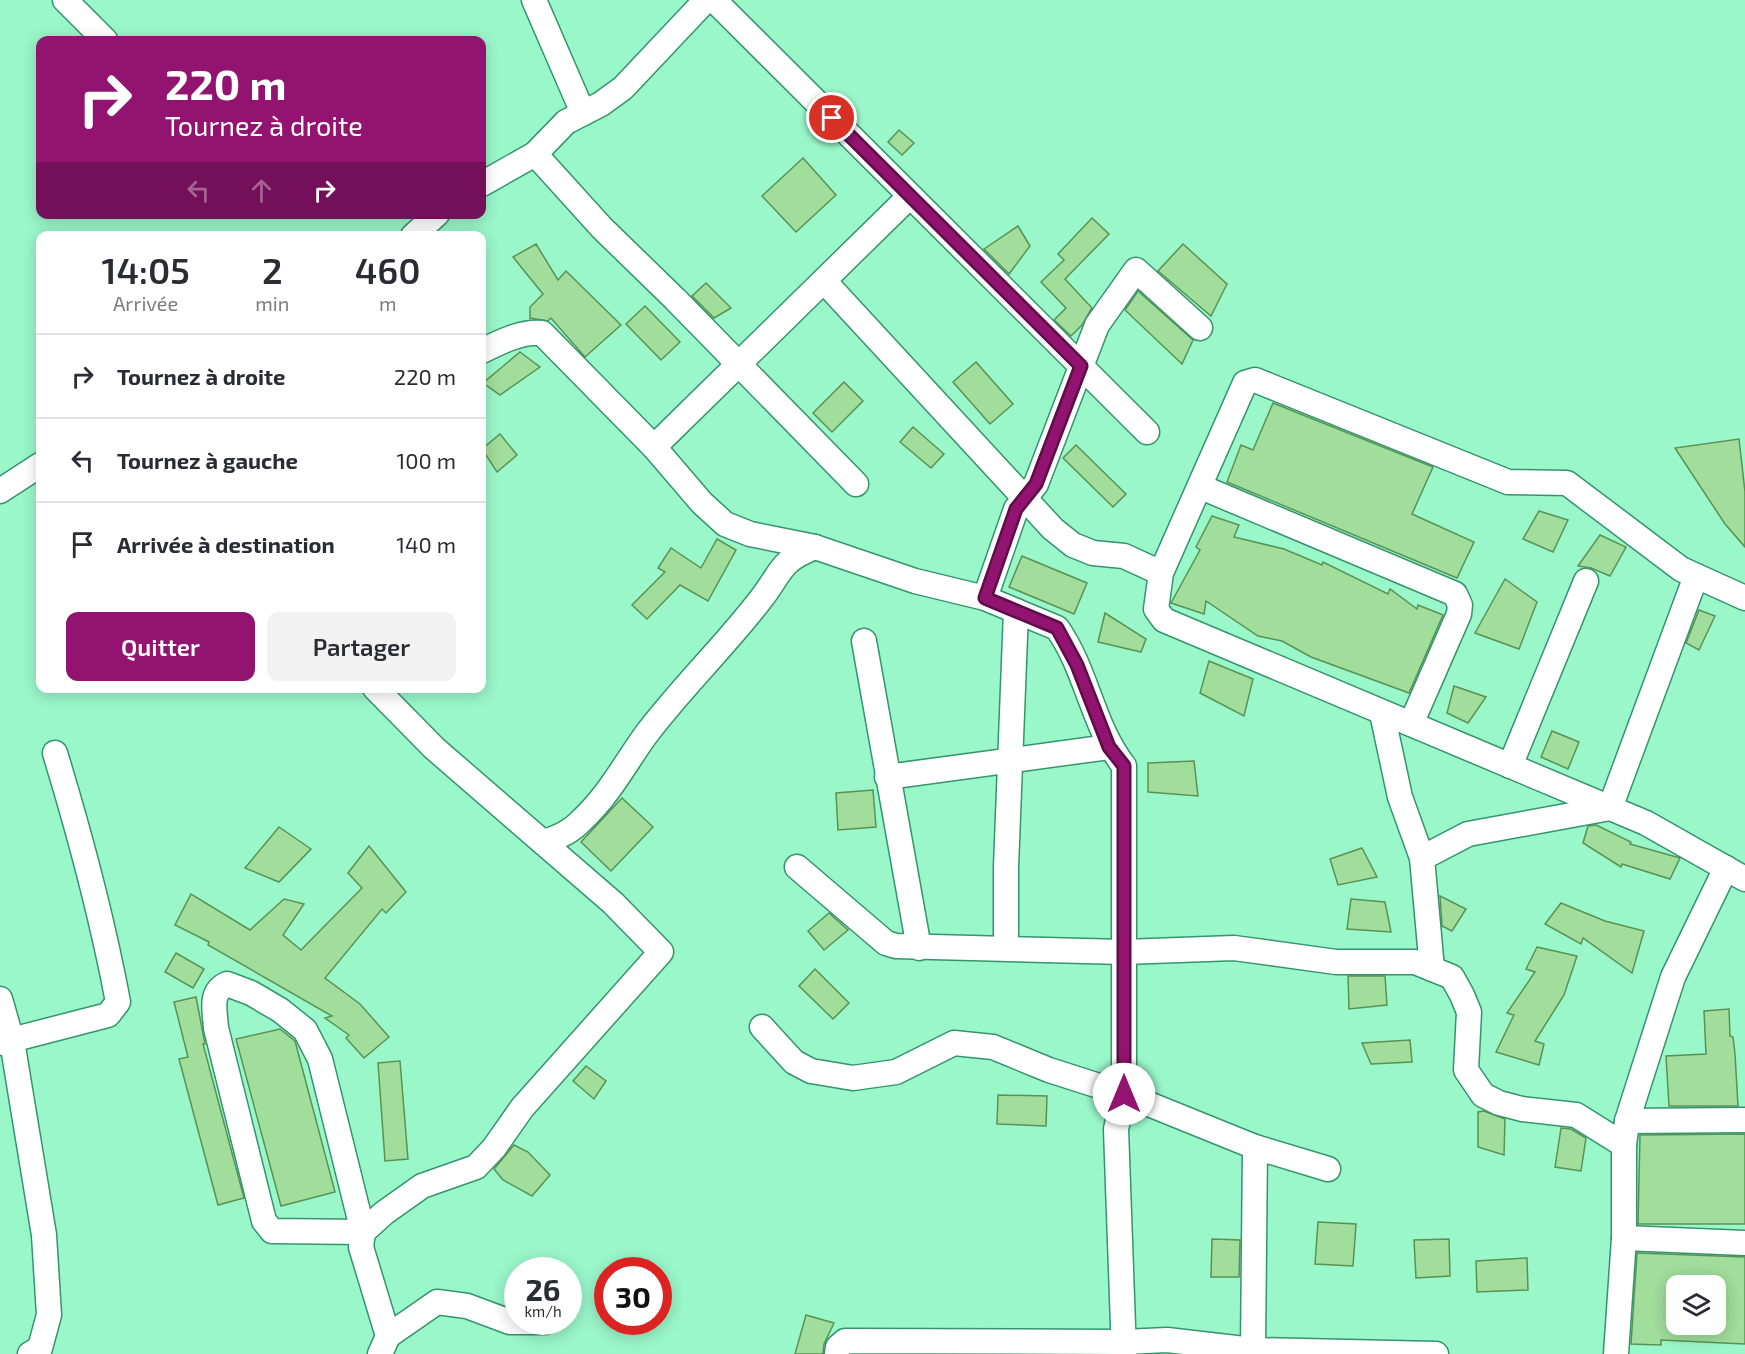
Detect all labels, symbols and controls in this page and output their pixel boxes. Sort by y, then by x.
text: 220 m [165,58,286,108]
icon: right [66,60,144,138]
pin [806,92,857,143]
icon: arrive [815,101,848,134]
text: Tournez à droite [165,109,363,141]
icon: left [182,174,215,207]
icon: ahead [245,174,278,207]
icon: right [308,174,341,207]
text: 14:05 [101,248,190,291]
text: 2 [262,248,283,291]
text: 460 [355,248,421,291]
text: Arrivée [113,291,178,315]
text: min [255,291,289,315]
text: m [379,291,396,315]
icon: right [66,360,99,393]
text: Tournez à droite [117,363,286,389]
text: 220 m [394,363,456,389]
icon: left [66,444,99,477]
text: Tournez à gauche [117,447,298,473]
text: 100 m [397,447,456,473]
icon: arrive [66,528,99,561]
text: Arrivée à destination [117,531,335,557]
text: 140 m [396,531,456,557]
button: Quitter [66,612,255,681]
button: Partager [267,612,456,681]
position arrow [1092,1062,1156,1126]
speed limit sign: 30 [594,1257,672,1335]
text: 26 [525,1271,561,1307]
map controls [1666,1275,1726,1335]
button: layers [1666,1275,1726,1335]
text: km/h [524,1302,562,1320]

